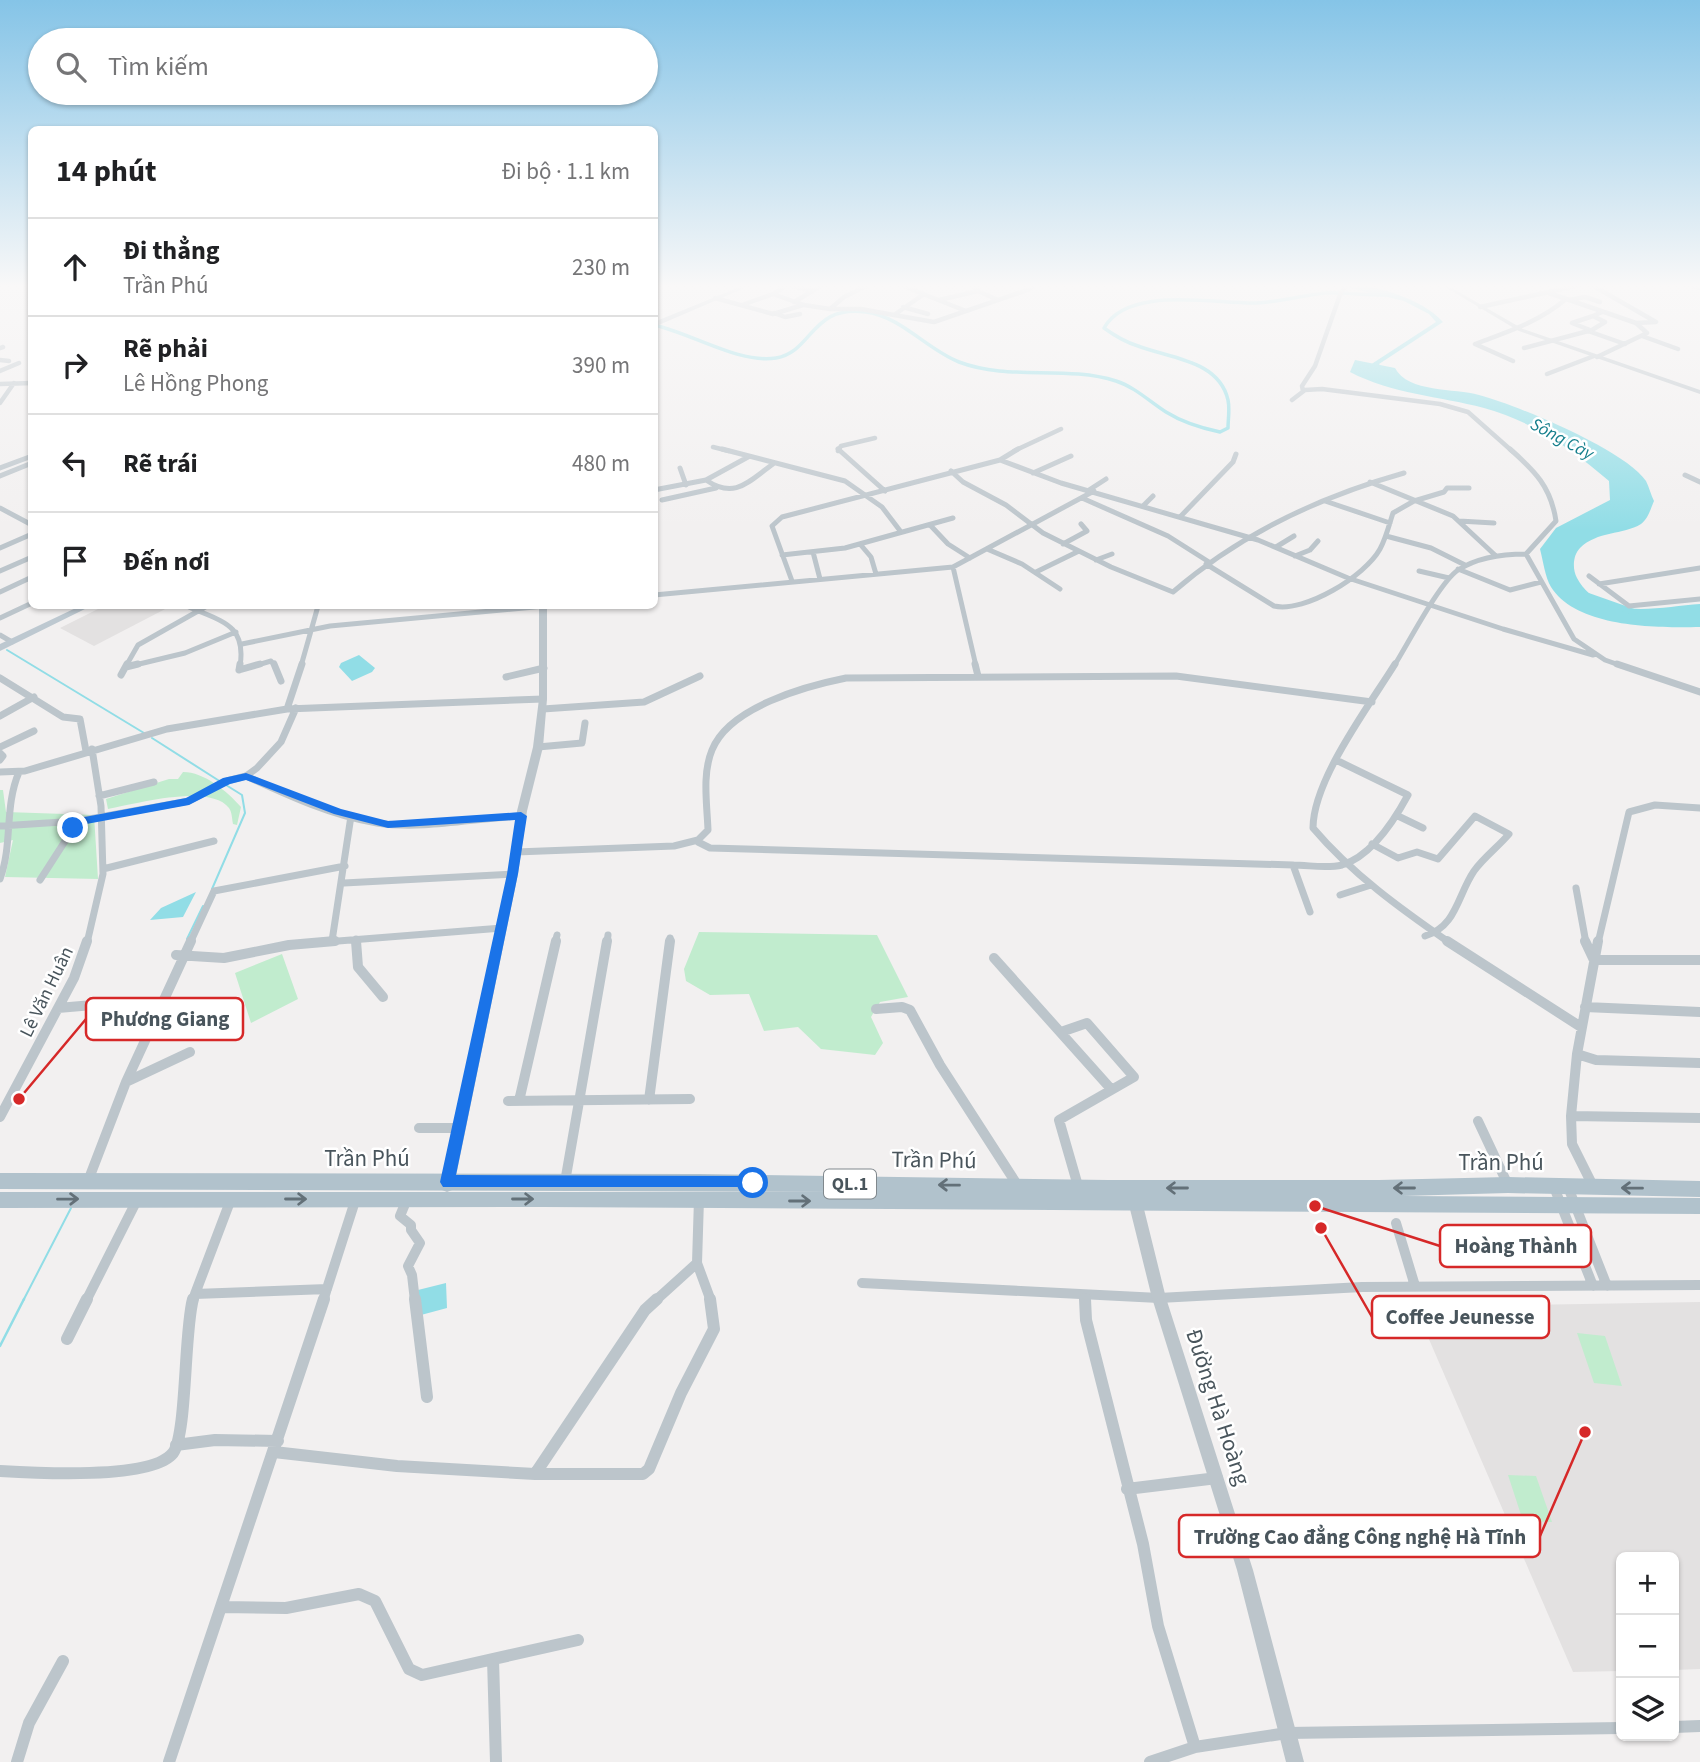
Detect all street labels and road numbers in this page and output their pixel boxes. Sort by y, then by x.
street label: Lê Văn Huân [13,942,81,1042]
street label: Trần Phú [324,1142,410,1175]
street label: Trần Phú [891,1143,977,1177]
street label: Trần Phú [1458,1146,1544,1179]
road number: QL.1 [824,1170,876,1198]
street label: Đường Hà Hoàng [1177,1325,1259,1490]

